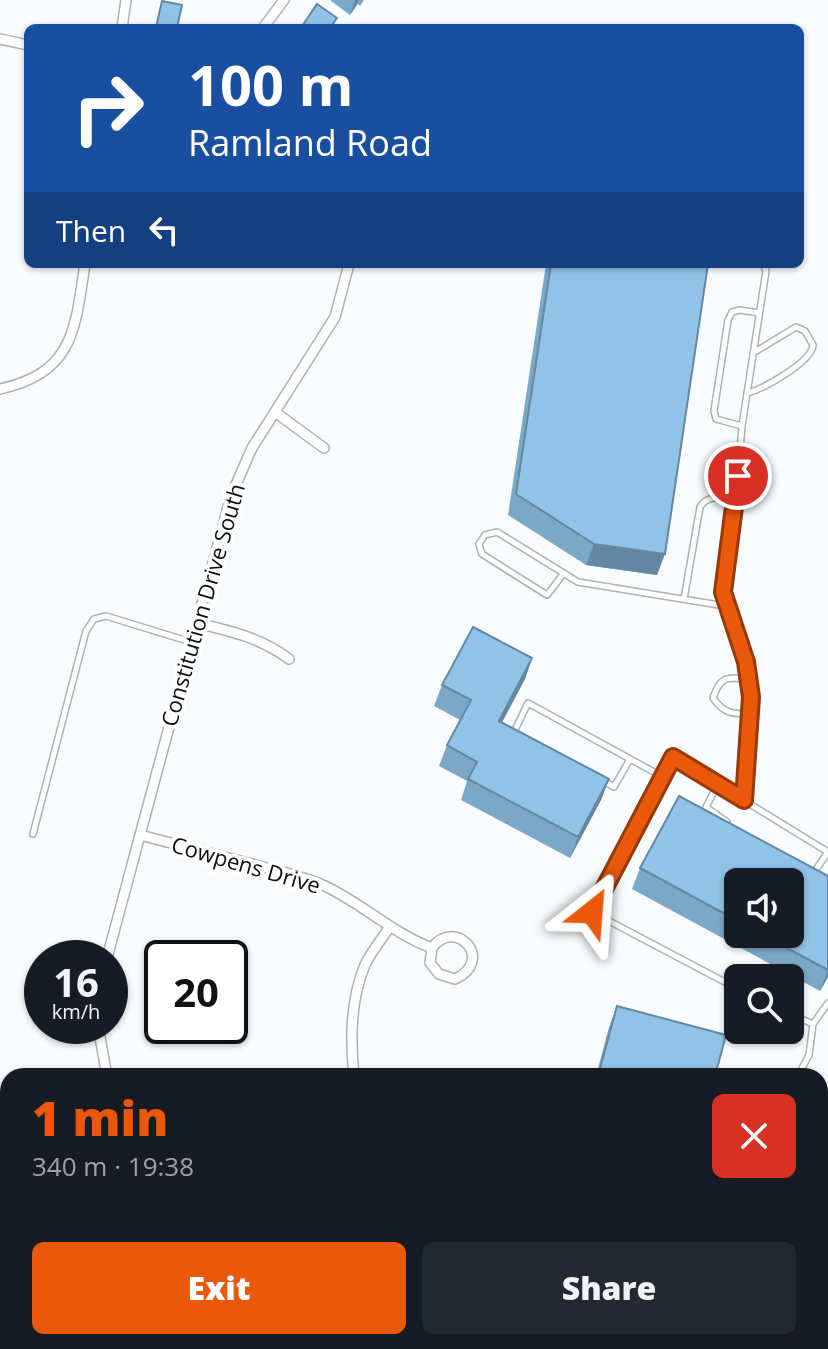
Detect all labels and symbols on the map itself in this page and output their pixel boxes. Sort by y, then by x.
pin [704,442,772,510]
street label: Constitution Drive South [153,480,251,730]
street label: Cowpens Drive [168,828,324,900]
position arrow [550,870,634,954]
speed limit sign: 20 [144,940,248,1044]

